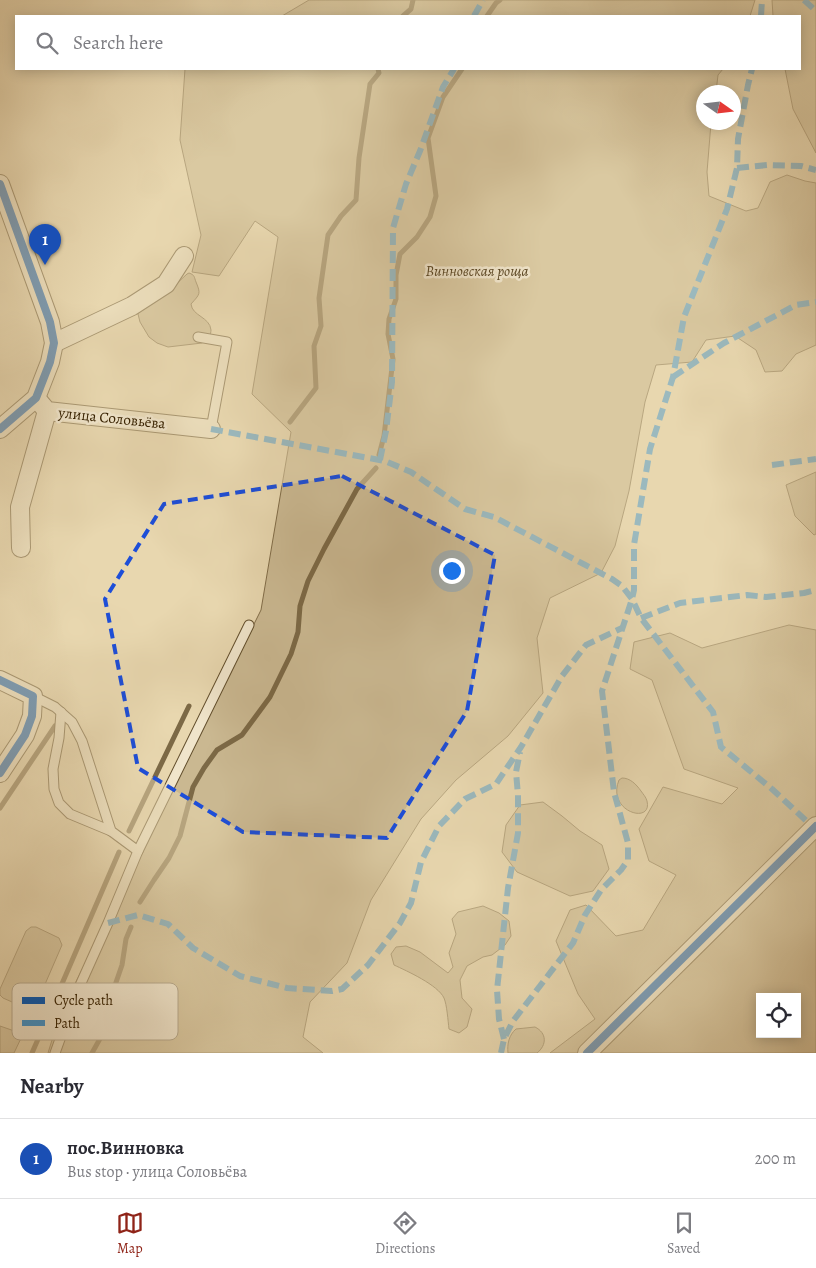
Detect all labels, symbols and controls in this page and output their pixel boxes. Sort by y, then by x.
search box [15,15,801,70]
icon: search [33,29,61,57]
text: Search here [73,30,163,56]
north arrow [696,85,741,130]
pin: 1 [29,224,61,265]
park label: Винновская роща [426,261,529,281]
street label: улица Соловьёва [56,402,167,434]
your location [439,558,465,584]
legend [12,983,178,1040]
text: Cycle path [54,991,114,1010]
map controls [756,993,801,1038]
button: locate [756,993,801,1038]
text: Path [54,1014,81,1033]
text: Nearby [20,1072,83,1100]
text: пос.Винновка [67,1135,184,1161]
text: 1 [33,1148,39,1170]
text: 200 m [755,1148,796,1170]
text: Bus stop · улица Соловьёва [67,1161,247,1183]
tab: Map [116,1209,144,1258]
tab: Directions [375,1209,435,1258]
tab: Saved [667,1209,700,1258]

